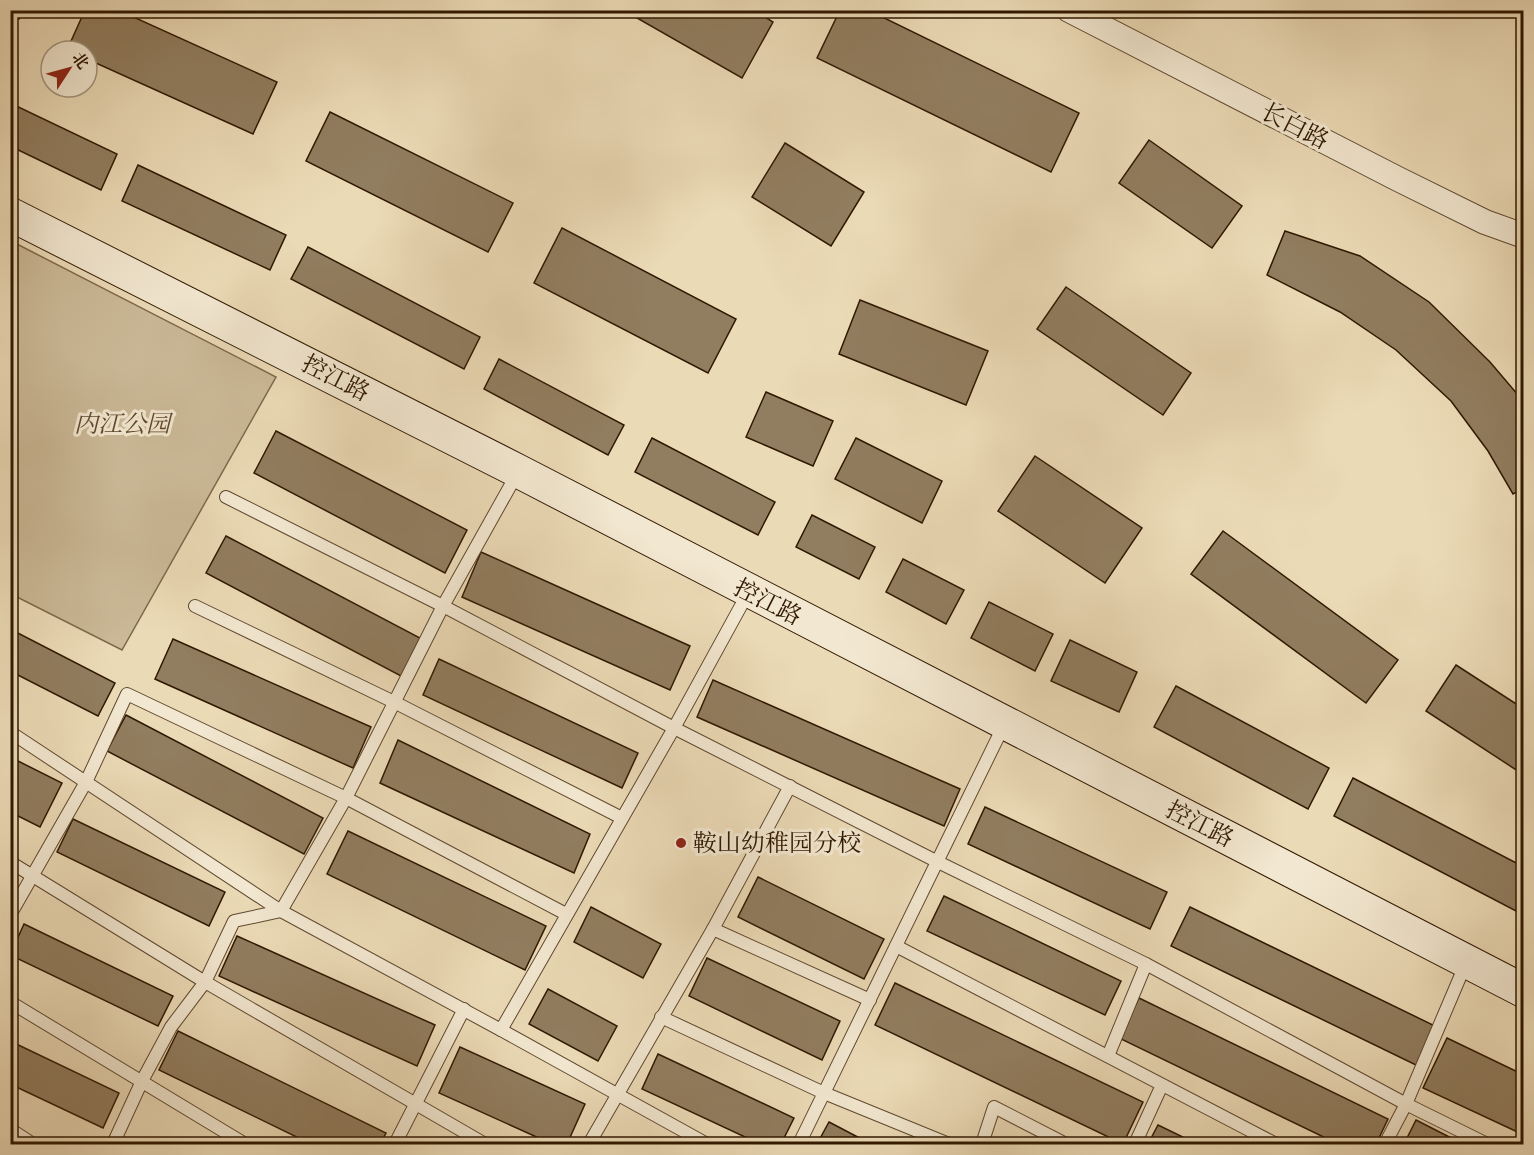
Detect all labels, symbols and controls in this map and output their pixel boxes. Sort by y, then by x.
north arrow [39,39,99,99]
text: 北 [67,49,92,74]
street label: 长白路 [1255,97,1333,157]
street label: 控江路 [296,349,374,409]
park label: 内江公园 [74,410,174,441]
street label: 控江路 [728,573,806,633]
street label: 控江路 [1160,795,1238,855]
place label: 鞍山幼稚园分校 [693,829,861,860]
marker: 鞍山幼稚园分校 [674,836,688,850]

